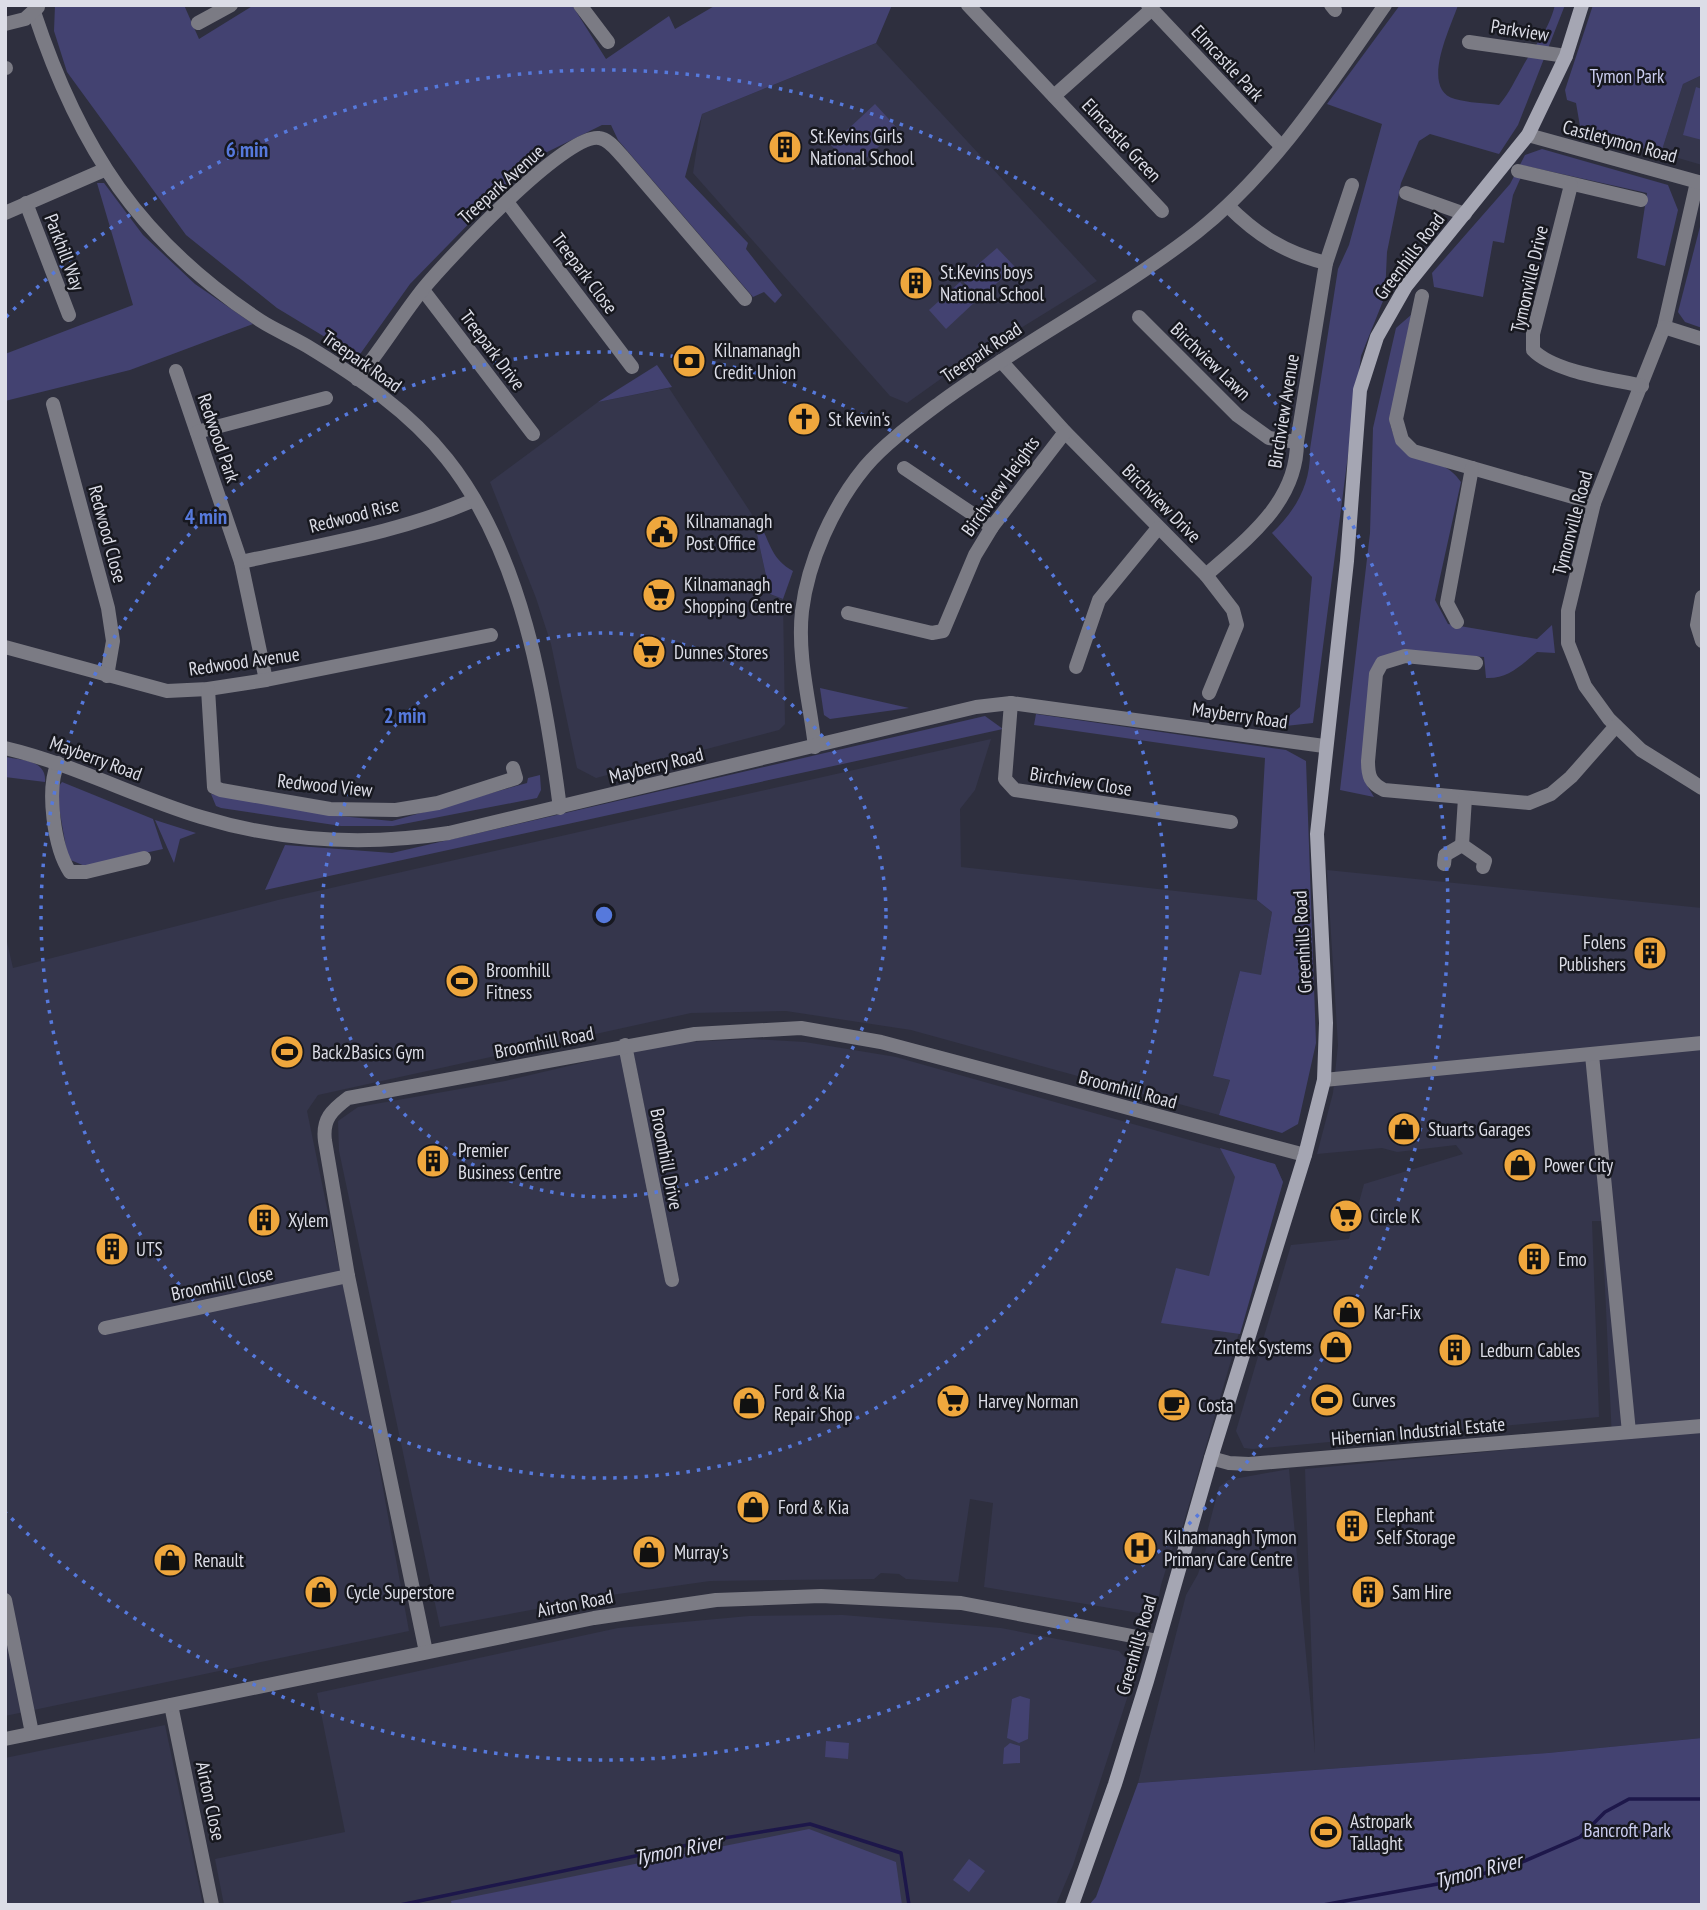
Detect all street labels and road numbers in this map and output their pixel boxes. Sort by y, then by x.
street label: Parkview [1489,14,1552,47]
street label: Elmcastle Park [1187,20,1270,107]
street label: Elmcastle Green [1077,93,1167,187]
street label: Castletymon Road [1560,114,1680,168]
street label: Treepark Avenue [453,139,549,229]
street label: Greenhills Road [1369,208,1449,304]
street label: Parkhill Way [39,210,91,295]
street label: Tymonville Drive [1505,223,1553,335]
street label: Treepark Close [547,228,623,318]
street label: Treepark Drive [455,305,531,395]
street label: Treepark Road [936,316,1026,388]
street label: Birchview Lawn [1166,317,1256,405]
street label: Treepark Road [317,325,407,397]
street label: Birchview Avenue [1262,352,1304,470]
street label: Redwood Park [193,390,246,486]
street label: Birchview Heights [956,431,1044,541]
street label: Birchview Drive [1117,458,1207,548]
street label: Tymonville Road [1547,468,1597,578]
street label: Redwood Close [83,483,133,585]
street label: Redwood Rise [307,492,402,538]
street label: Redwood Avenue [187,641,301,681]
street label: Mayberry Road [1191,696,1289,734]
street label: Mayberry Road [47,730,145,786]
street label: Mayberry Road [606,742,706,788]
street label: Birchview Close [1028,761,1134,801]
street label: Redwood View [276,768,375,802]
street label: Greenhills Road [1287,890,1317,994]
street label: Broomhill Road [492,1021,596,1063]
street label: Broomhill Road [1076,1064,1180,1114]
street label: Broomhill Drive [645,1106,689,1212]
street label: Broomhill Close [169,1260,275,1306]
street label: Hibernian Industrial Estate [1330,1411,1506,1451]
street label: Airton Road [535,1584,615,1622]
street label: Greenhills Road [1110,1592,1162,1698]
street label: Airton Close [191,1759,231,1843]

